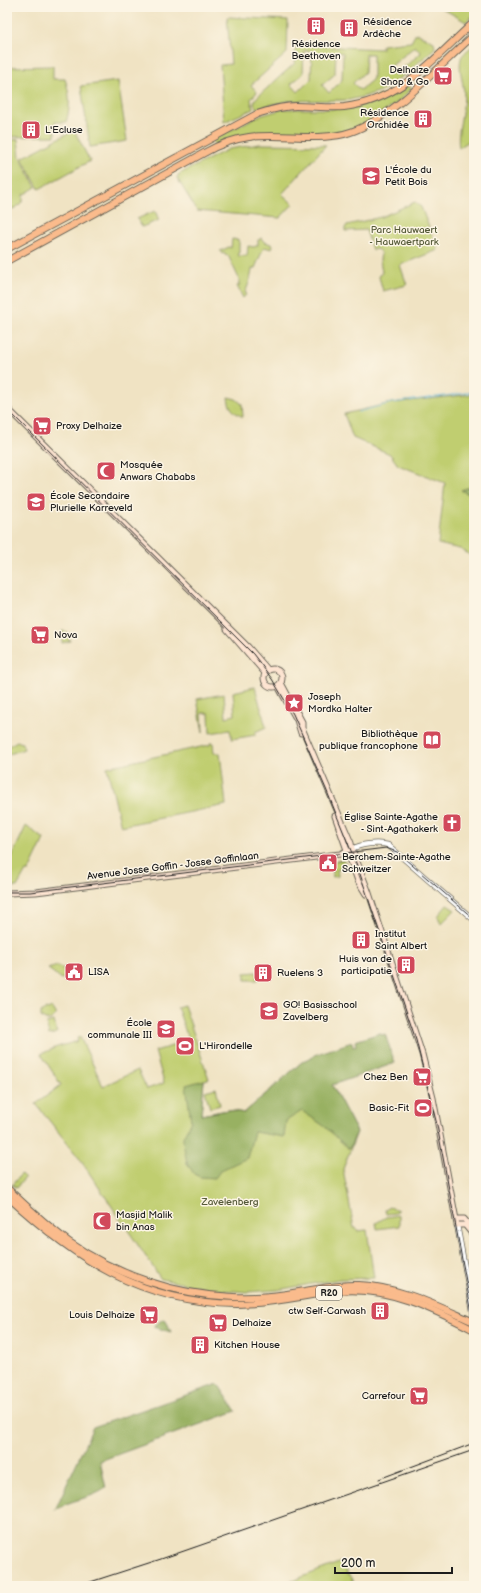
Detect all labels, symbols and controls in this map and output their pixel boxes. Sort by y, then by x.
building icon: Résidence Beethoven [305,15,327,37]
place label: Résidence Ardèche [363,16,412,40]
building icon: Résidence Ardèche [338,17,360,39]
place label: Résidence Beethoven [291,38,341,62]
place label: Delhaize Shop & Go [381,64,429,88]
supermarket icon: Delhaize Shop & Go [432,65,454,87]
place label: Résidence Orchidée [360,107,409,131]
building icon: Résidence Orchidée [412,108,434,130]
building icon: L'Ecluse [20,119,42,141]
place label: L'Ecluse [45,124,83,136]
place label: L'École du Petit Bois [385,164,432,188]
school or university icon: L'École du Petit Bois [360,165,382,187]
park label: Parc Hauwaert - Hauwaertpark [369,224,439,248]
supermarket icon: Proxy Delhaize [31,415,53,437]
place label: Proxy Delhaize [56,420,122,432]
place label: Mosquée Anwars Chababs [120,459,195,483]
mosque icon: Mosquée Anwars Chababs [95,460,117,482]
place label: École Secondaire Plurielle Karreveld [50,490,133,514]
school or university icon: École Secondaire Plurielle Karreveld [25,491,47,513]
supermarket icon: Nova [29,624,51,646]
place label: Nova [54,629,78,641]
place label: Joseph Mordka Halter [308,691,372,715]
place icon: Joseph Mordka Halter [283,692,305,714]
place label: Bibliothèque publique francophone [319,728,418,752]
library icon: Bibliothèque publique francophone [421,729,443,751]
place label: Église Sainte-Agathe - Sint-Agathakerk [344,811,438,835]
church icon: Église Sainte-Agathe - Sint-Agathakerk [441,812,463,834]
street label: Avenue Josse Goffin - Josse Goffinlaan [86,849,260,882]
place label: Berchem-Sainte-Agathe Schweitzer [342,851,451,875]
public building icon: Berchem-Sainte-Agathe Schweitzer [317,852,339,874]
place label: Institut Saint Albert [375,928,427,952]
building icon: Institut Saint Albert [350,929,372,951]
place label: Huis van de participatie [339,953,392,977]
building icon: Huis van de participatie [395,954,417,976]
public building icon: LISA [63,961,85,983]
building icon: Ruelens 3 [252,962,274,984]
place label: LISA [88,966,110,978]
place label: Ruelens 3 [277,967,323,979]
place label: GO! Basisschool Zavelberg [282,999,357,1023]
school or university icon: GO! Basisschool Zavelberg [258,1000,280,1022]
place label: École communale III [88,1017,152,1041]
school or university icon: École communale III [155,1018,177,1040]
sports icon: L'Hirondelle [174,1035,196,1057]
place label: L'Hirondelle [199,1040,253,1052]
supermarket icon: Chez Ben [411,1066,433,1088]
place label: Chez Ben [364,1071,408,1083]
sports icon: Basic-Fit [412,1097,434,1119]
place label: Basic-Fit [369,1102,409,1114]
park label: Zavelenberg [201,1196,259,1208]
place label: Masjid Malik bin Anas [116,1209,172,1233]
mosque icon: Masjid Malik bin Anas [91,1210,113,1232]
road number: R20 [316,1286,342,1300]
building icon: ctw Self-Carwash [369,1300,391,1322]
supermarket icon: Louis Delhaize [138,1304,160,1326]
place label: ctw Self-Carwash [288,1305,366,1317]
place label: Louis Delhaize [69,1309,135,1321]
supermarket icon: Delhaize [207,1312,229,1334]
place label: Delhaize [232,1317,271,1329]
building icon: Kitchen House [189,1334,211,1356]
place label: Kitchen House [214,1339,280,1351]
supermarket icon: Carrefour [408,1385,430,1407]
place label: Carrefour [362,1390,405,1402]
scale bar [335,1549,452,1575]
text: 200 m [341,1556,375,1571]

